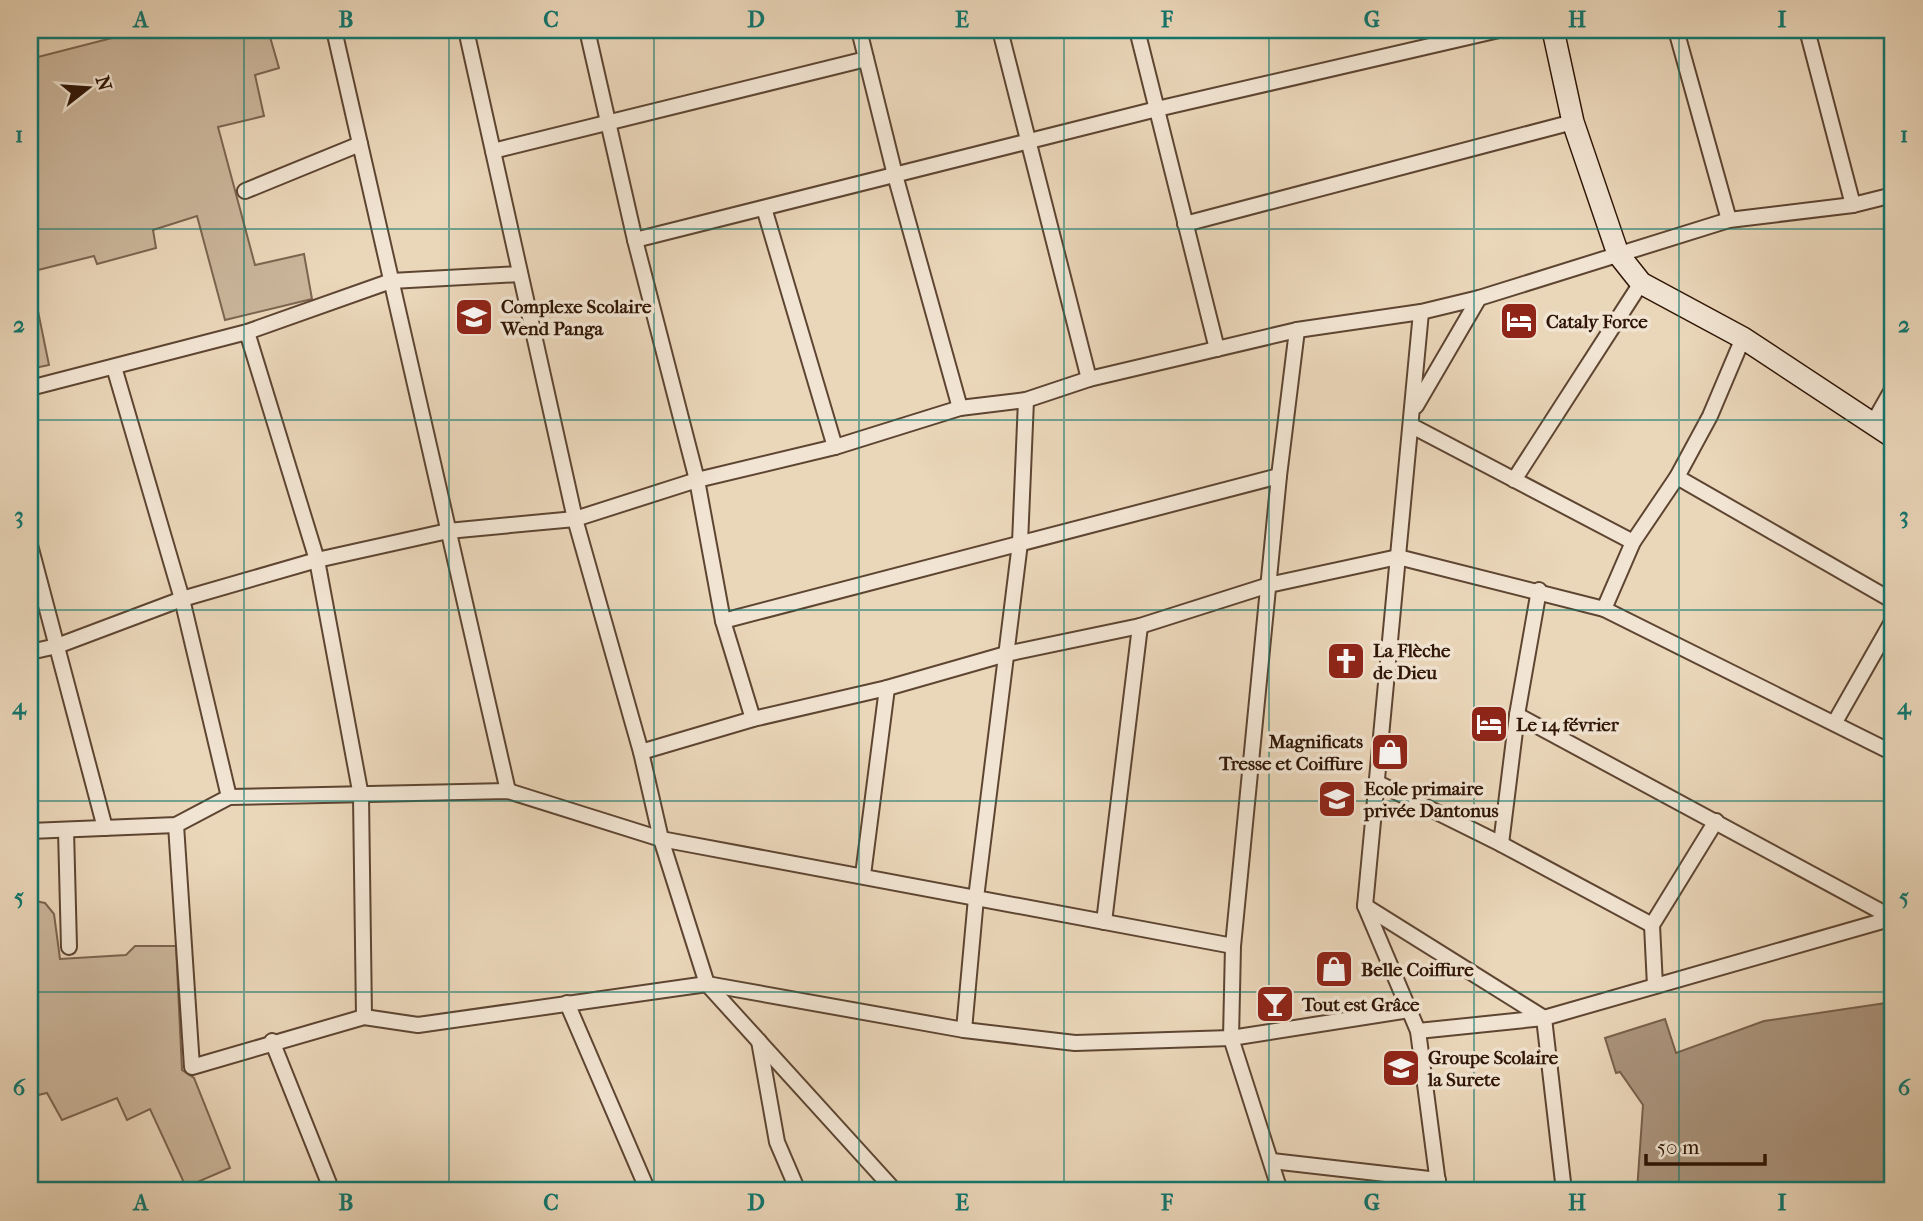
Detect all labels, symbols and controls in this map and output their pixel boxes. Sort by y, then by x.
text: A [132,6,150,33]
text: B [339,6,354,33]
text: C [543,6,559,33]
text: D [747,6,765,33]
text: E [955,6,969,33]
text: F [1160,6,1174,33]
text: G [1364,6,1380,33]
text: H [1568,6,1586,33]
text: I [1778,6,1787,33]
north arrow [52,52,122,122]
text: N [91,73,116,94]
text: 1 [15,121,23,148]
text: 1 [1900,121,1908,148]
school or university icon: Complexe Scolaire Wend Panga [453,296,495,338]
place label: Complexe Scolaire Wend Panga [500,296,652,340]
hotel icon: Cataly Force [1498,300,1540,342]
text: 2 [13,311,25,338]
place label: Cataly Force [1546,311,1648,333]
text: 2 [1898,311,1910,338]
text: 3 [14,502,24,529]
text: 3 [1899,502,1909,529]
church icon: La Flèche de Dieu [1325,640,1367,682]
place label: La Flèche de Dieu [1373,640,1451,684]
text: 4 [11,693,27,720]
text: 4 [1896,693,1912,720]
hotel icon: Le 14 février [1468,703,1510,745]
place label: Le 14 février [1516,714,1620,736]
place label: Magnificats Tresse et Coiffure [1218,731,1364,775]
shop icon: Magnificats Tresse et Coiffure [1369,731,1411,773]
school or university icon: Ecole primaire privée Dantonus [1316,778,1358,820]
place label: Ecole primaire privée Dantonus [1363,778,1499,822]
text: 5 [14,883,24,910]
text: 5 [1899,883,1909,910]
shop icon: Belle Coiffure [1313,948,1355,990]
place label: Belle Coiffure [1361,959,1474,981]
bar icon: Tout est Grâce [1254,983,1296,1025]
place label: Tout est Grâce [1301,994,1420,1016]
school or university icon: Groupe Scolaire la Surete [1380,1047,1422,1089]
place label: Groupe Scolaire la Surete [1427,1047,1559,1091]
text: 6 [13,1074,26,1101]
text: 6 [1898,1074,1911,1101]
scale bar [1646,1123,1766,1167]
text: 50 m [1657,1135,1700,1159]
text: A [132,1189,150,1216]
text: B [339,1189,354,1216]
text: C [543,1189,559,1216]
text: D [747,1189,765,1216]
text: E [955,1189,969,1216]
text: F [1160,1189,1174,1216]
text: G [1364,1189,1380,1216]
text: H [1568,1189,1586,1216]
text: I [1778,1189,1787,1216]

